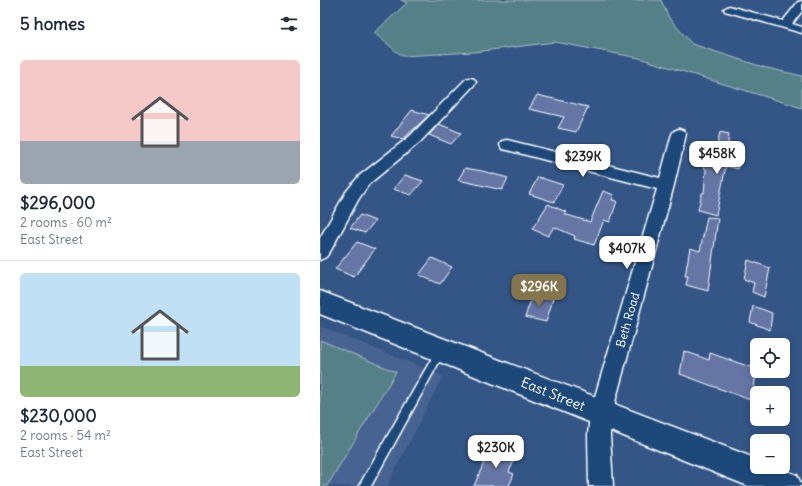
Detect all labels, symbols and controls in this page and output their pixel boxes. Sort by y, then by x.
text: 5 homes [20,13,85,35]
icon: filters [278,13,300,35]
icon: home [124,86,196,158]
pin: $458K [689,141,745,175]
pin: $239K [555,144,611,178]
text: $458K [698,145,736,162]
text: $239K [564,148,602,165]
text: $296,000 [20,192,95,214]
text: 2 rooms · 60 m² [20,214,112,231]
text: East Street [20,231,83,248]
pin: $407K [599,236,655,270]
text: $407K [608,240,646,257]
pin: $296K [511,274,567,308]
text: $296K [520,278,558,295]
street label: Beth Road [613,291,642,349]
icon: home [124,299,196,371]
map controls [750,338,790,474]
button: locate [750,338,790,378]
street label: East Street [518,373,588,415]
button: + [750,386,790,426]
text: $230,000 [20,405,97,427]
text: 2 rooms · 54 m² [20,427,111,444]
button: − [750,434,790,474]
pin: $230K [468,435,524,469]
text: $230K [477,439,515,456]
text: East Street [20,444,83,461]

